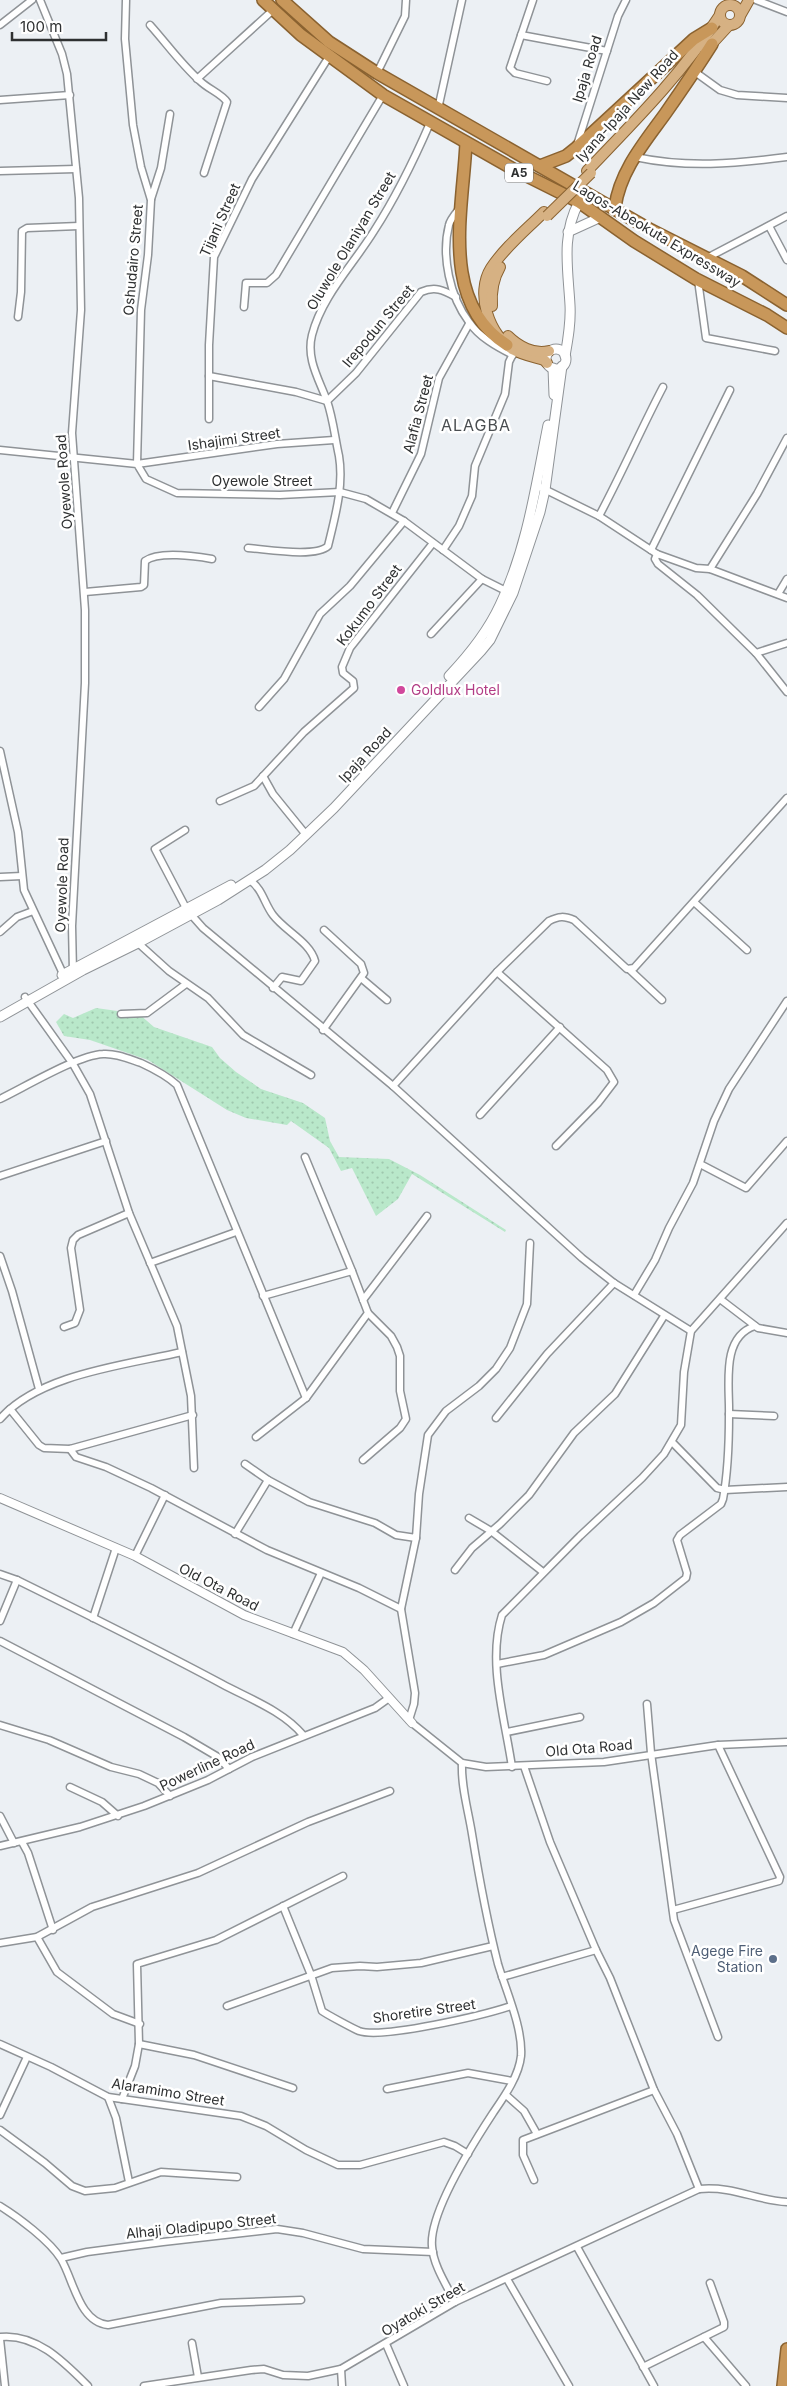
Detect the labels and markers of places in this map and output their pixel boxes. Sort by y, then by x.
place label: Goldlux Hotel [411,681,500,698]
marker: Goldlux Hotel [395,684,407,696]
place label: Agege Fire Station [691,1942,763,1975]
marker: Agege Fire Station [767,1953,779,1965]

